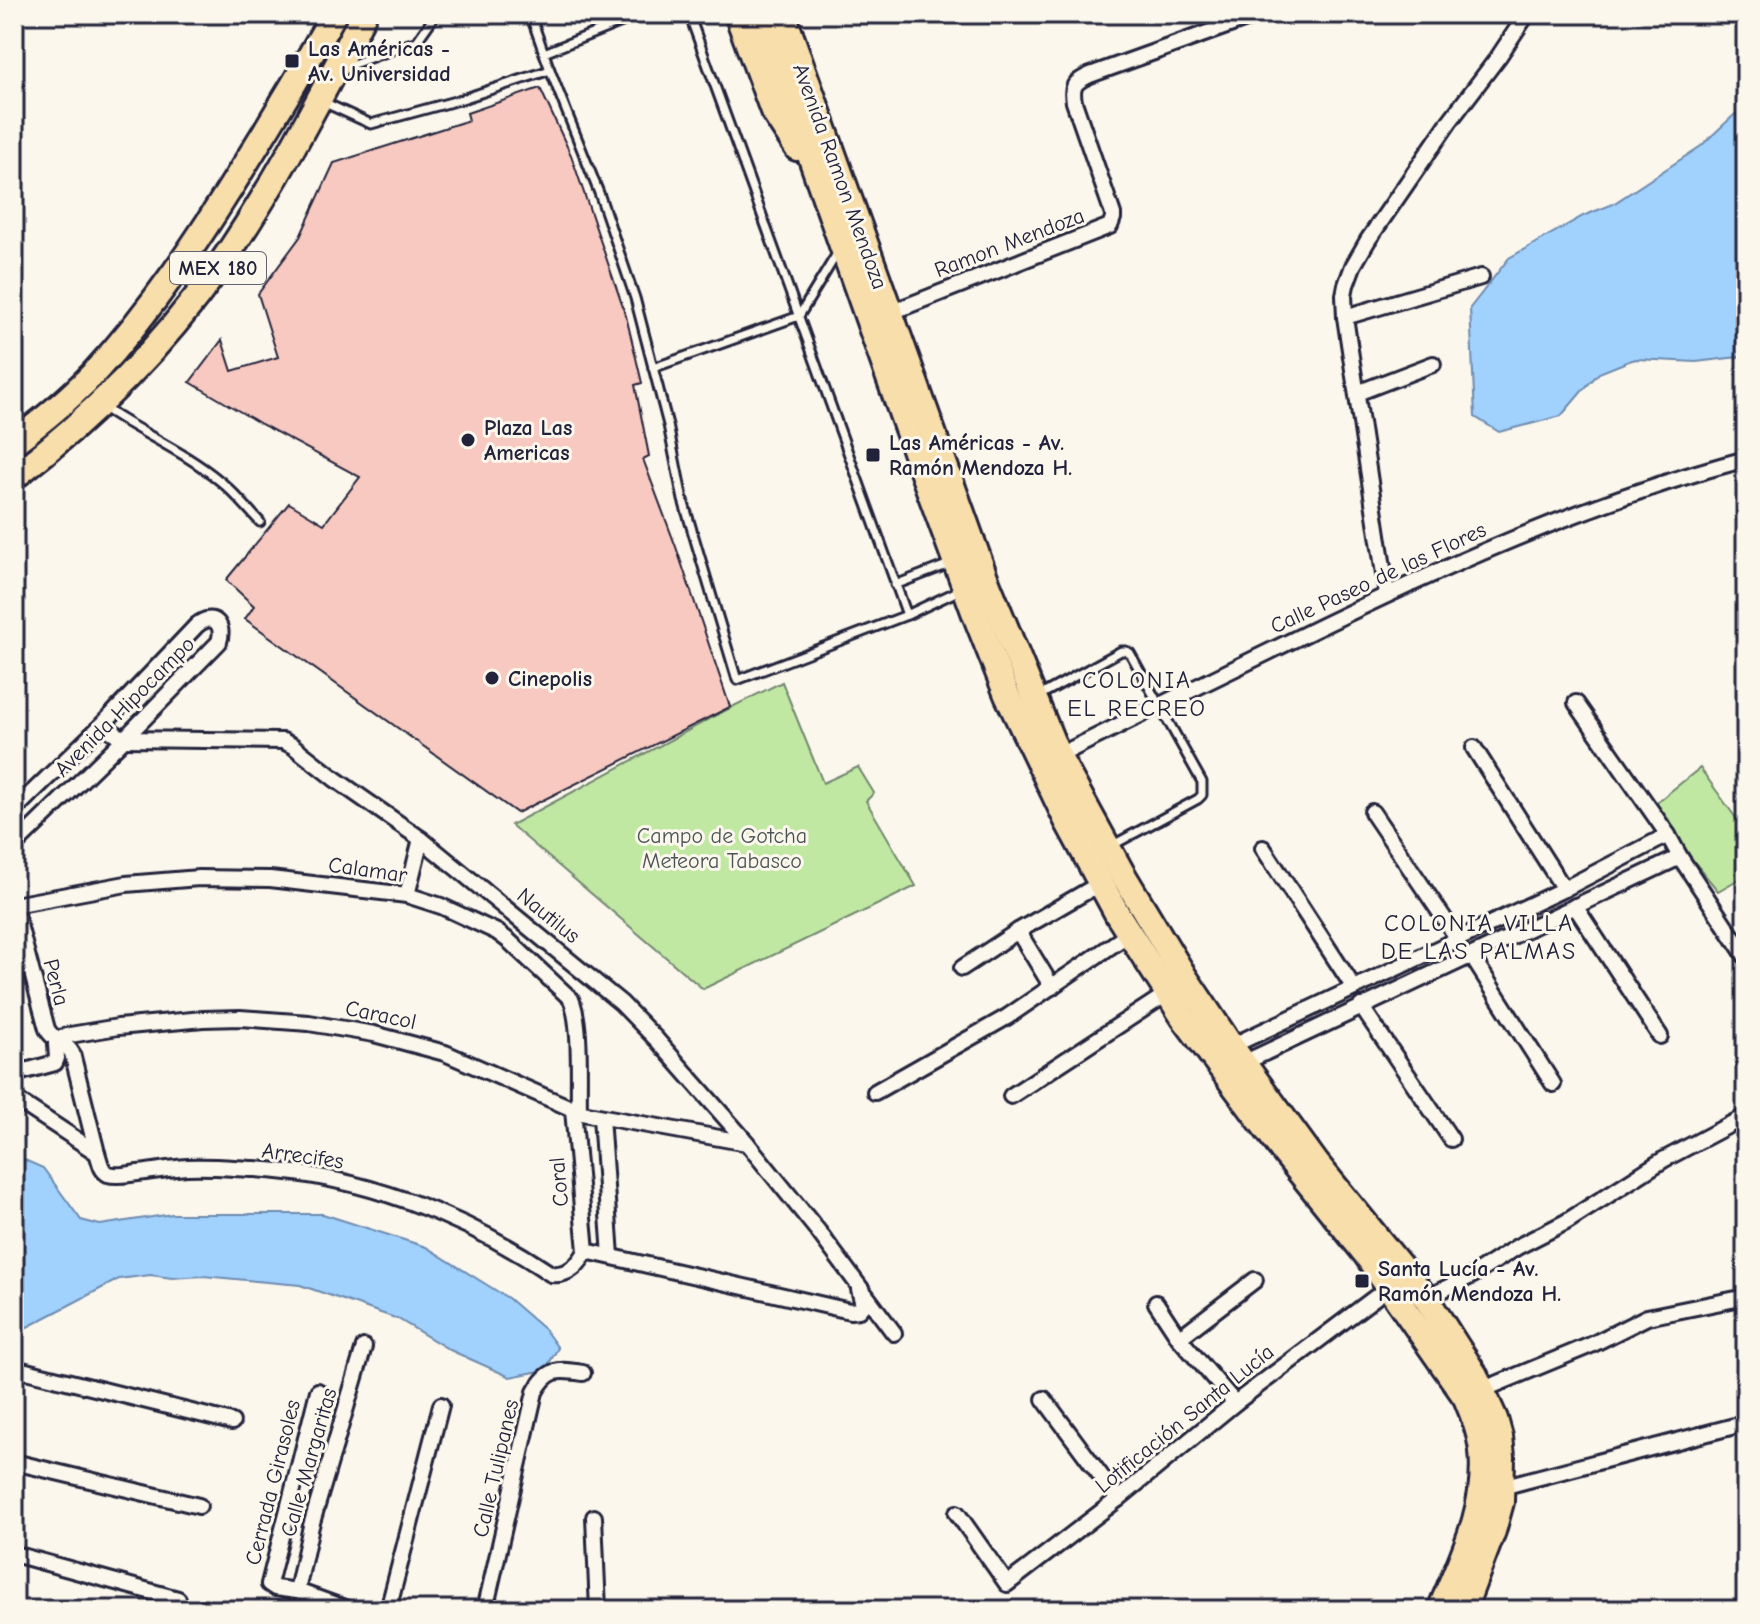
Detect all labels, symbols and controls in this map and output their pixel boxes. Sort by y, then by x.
place label: Las Américas - Av. Universidad [308,36,451,87]
marker: Las Américas - Av. Universidad [283,52,301,70]
street label: Avenida Ramon Mendoza [787,60,893,293]
street label: Ramon Mendoza [931,202,1088,283]
road number: MEX 180 [170,252,266,284]
place label: Plaza Las Americas [484,415,572,466]
place label: Las Américas - Av. Ramón Mendoza H. [889,430,1072,481]
marker: Plaza Las Americas [459,431,477,449]
marker: Las Américas - Av. Ramón Mendoza H. [864,446,882,464]
street label: Calle Paseo de las Flores [1266,516,1490,639]
street label: Avenida Hipocampo [49,631,200,782]
place label: Cinepolis [508,666,592,692]
district label: COLONIA EL RECREO [1067,666,1207,722]
marker: Cinepolis [483,669,501,687]
park label: Campo de Gotcha Meteora Tabasco [637,823,807,874]
street label: Calamar [327,852,409,888]
street label: Nautilus [512,883,585,949]
district label: COLONIA VILLA DE LAS PALMAS [1381,909,1577,965]
street label: Perla [37,956,75,1008]
street label: Caracol [343,995,419,1035]
street label: Arrecifes [260,1137,345,1175]
street label: Coral [544,1156,574,1208]
place label: Santa Lucía - Av. Ramón Mendoza H. [1378,1256,1561,1307]
marker: Santa Lucía - Av. Ramón Mendoza H. [1353,1272,1371,1290]
street label: Lotificación Santa Lucía [1090,1339,1279,1499]
street label: Calle Margaritas [275,1385,343,1540]
street label: Cerrada Girasoles [240,1397,306,1568]
street label: Calle Tulipanes [467,1397,524,1540]

